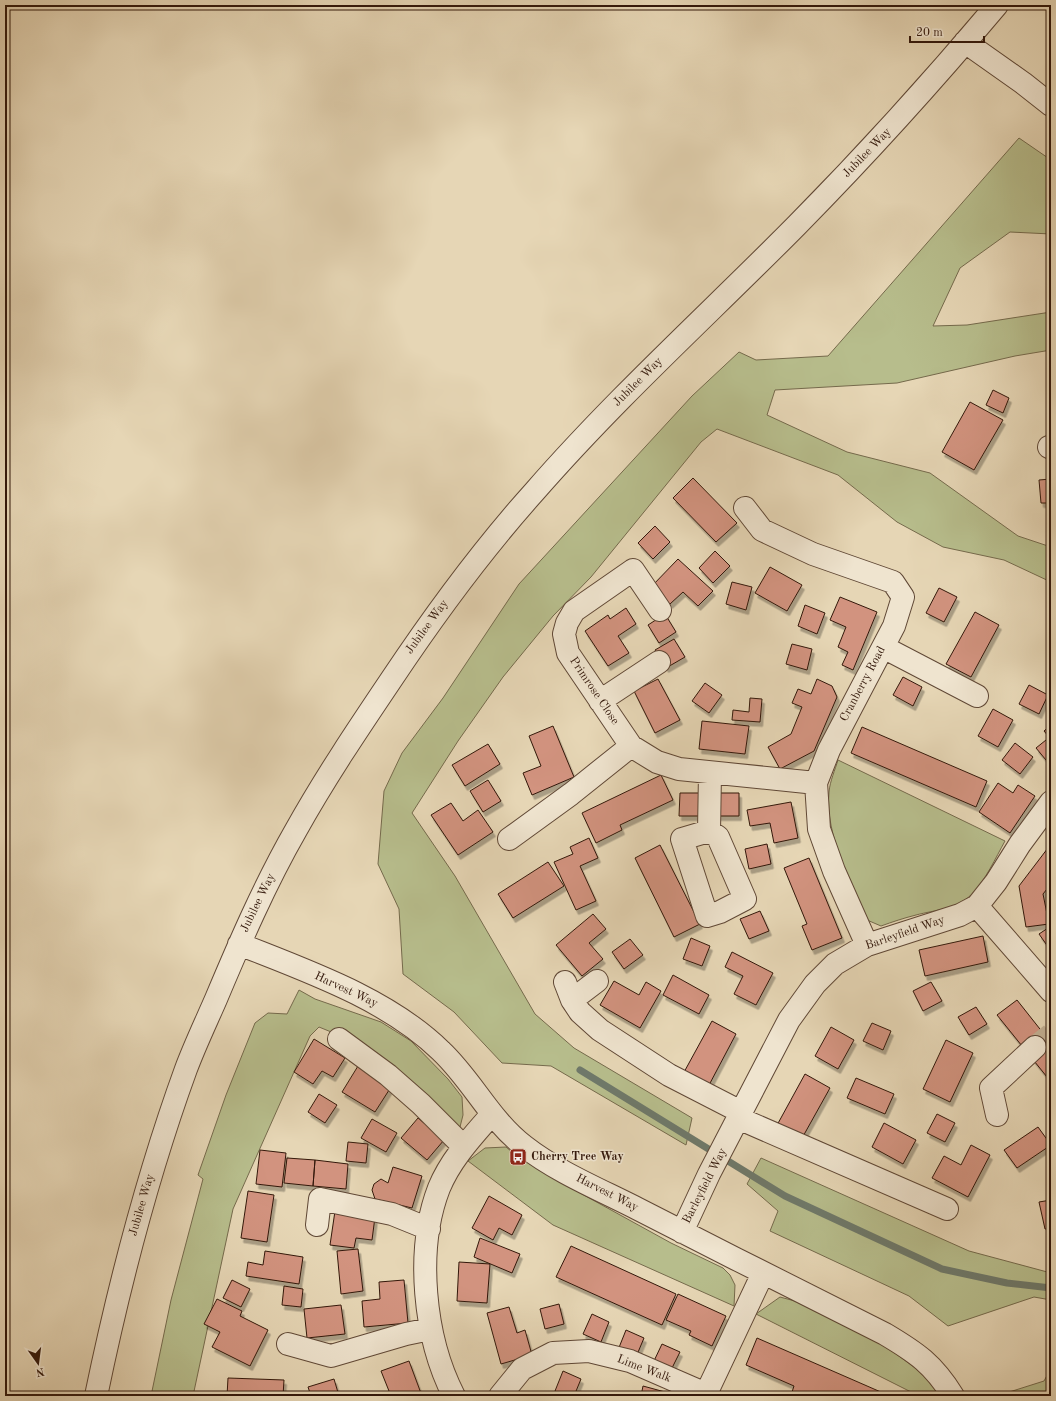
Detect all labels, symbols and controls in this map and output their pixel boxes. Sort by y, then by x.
scale bar [910,18,984,44]
text: 20 m [916,27,943,39]
street label: Jubilee Way [840,125,894,180]
street label: Jubilee Way [611,355,665,409]
street label: Jubilee Way [403,597,451,656]
street label: Cranberry Road [838,644,888,724]
street label: Primrose Close [567,655,621,727]
street label: Jubilee Way [239,871,278,934]
street label: Barleyfield Way [864,914,947,952]
street label: Harvest Way [312,970,380,1010]
street label: Barleyfield Way [681,1146,729,1226]
bus stop icon: Cherry Tree Way [508,1147,528,1167]
place label: Cherry Tree Way [531,1151,624,1163]
street label: Jubilee Way [127,1172,157,1237]
street label: Harvest Way [574,1172,641,1214]
north arrow [18,1343,58,1383]
street label: Lime Walk [615,1353,673,1385]
text: N [34,1365,45,1378]

